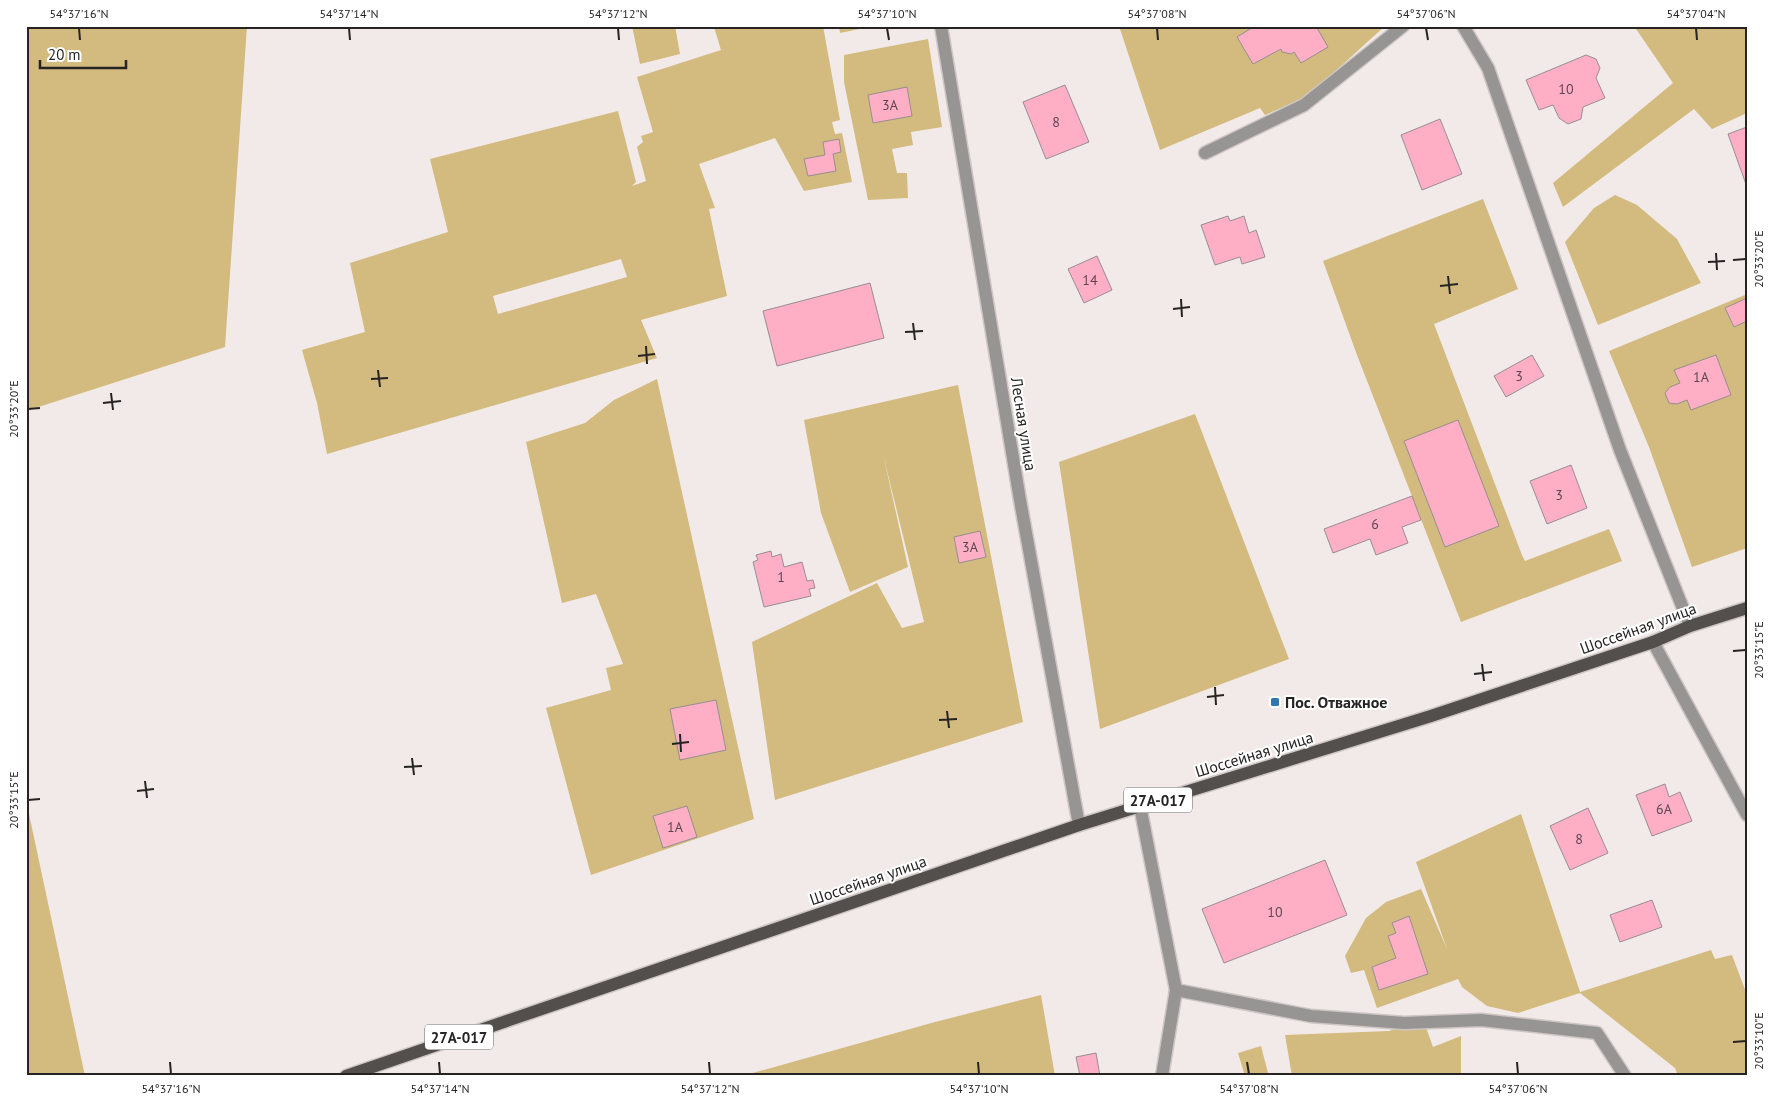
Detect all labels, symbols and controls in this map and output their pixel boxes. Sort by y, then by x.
text: 54°37'16"N [49,6,109,21]
text: 54°37'14"N [319,6,379,21]
text: 54°37'12"N [588,6,648,21]
text: 54°37'10"N [857,6,917,21]
text: 54°37'08"N [1127,6,1187,21]
text: 54°37'06"N [1396,6,1456,21]
text: 54°37'04"N [1666,6,1726,21]
scale bar [40,38,126,70]
text: 20 m [48,45,81,64]
house number: 10 [1558,80,1574,98]
house number: 3А [882,96,899,114]
house number: 8 [1052,113,1060,131]
text: 20°33'20"E [1751,230,1766,288]
house number: 14 [1082,271,1098,289]
house number: 3 [1515,367,1523,385]
house number: 1А [1693,368,1710,386]
street label: Лесная улица [1007,375,1041,472]
text: 20°33'20"E [6,380,21,438]
house number: 3 [1555,486,1563,504]
house number: 6 [1371,515,1379,533]
house number: 3А [962,538,979,556]
house number: 1 [777,568,785,586]
street label: Шоссейная улица [1577,598,1699,658]
text: 20°33'15"E [1751,621,1766,679]
place label: Пос. Отважное [1285,692,1387,712]
marker: Пос. Отважное [1269,696,1281,708]
street label: Шоссейная улица [1193,727,1315,781]
text: 20°33'15"E [6,771,21,829]
road number: 27А-017 [1124,788,1192,812]
house number: 6А [1656,800,1673,818]
house number: 1А [667,818,684,836]
house number: 8 [1575,830,1583,848]
street label: Шоссейная улица [807,851,929,909]
house number: 10 [1267,903,1283,921]
text: 20°33'10"E [1751,1012,1766,1070]
road number: 27А-017 [425,1024,493,1050]
text: 54°37'16"N [141,1081,201,1096]
text: 54°37'14"N [410,1081,470,1096]
text: 54°37'12"N [680,1081,740,1096]
text: 54°37'10"N [949,1081,1009,1096]
text: 54°37'08"N [1219,1081,1279,1096]
text: 54°37'06"N [1488,1081,1548,1096]

